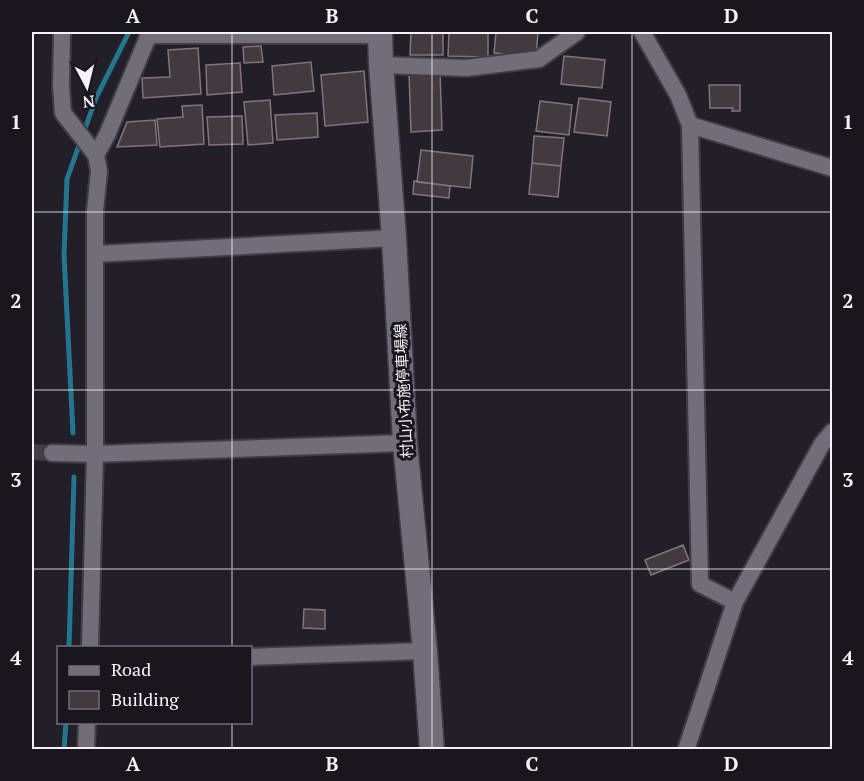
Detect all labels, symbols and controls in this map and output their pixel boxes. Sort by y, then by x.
text: A [126,2,141,29]
text: B [326,2,339,29]
text: C [525,2,539,29]
text: D [724,2,738,29]
north arrow [57,57,117,117]
text: N [81,90,96,114]
text: 1 [10,108,22,135]
text: 1 [842,108,854,135]
text: 2 [10,287,22,314]
text: 2 [842,287,854,314]
street label: 村山小布施停車場線 [389,323,417,459]
text: 3 [10,466,22,493]
text: 3 [842,466,854,493]
text: 4 [10,644,22,671]
text: 4 [842,644,854,671]
legend [57,646,252,724]
text: Road [111,657,151,681]
text: Building [111,687,179,711]
text: A [126,750,141,777]
text: B [326,750,339,777]
text: C [525,750,539,777]
text: D [724,750,738,777]

